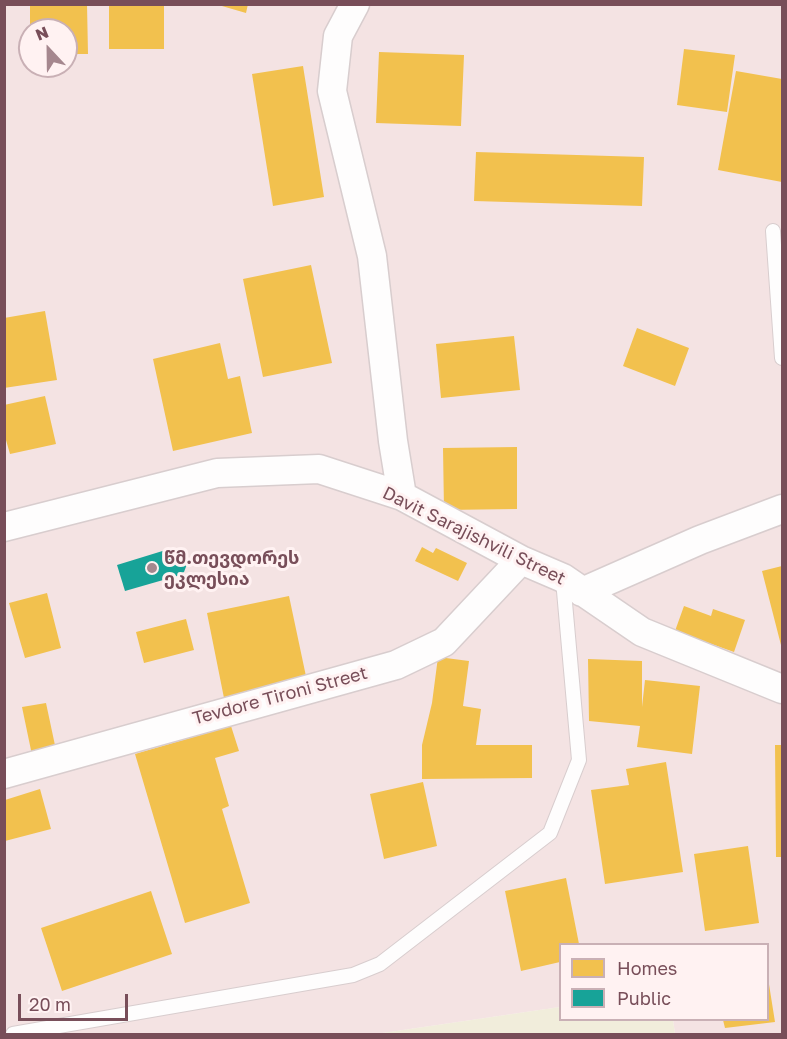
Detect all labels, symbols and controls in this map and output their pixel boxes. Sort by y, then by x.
north arrow [18,18,78,78]
text: N [33,22,51,45]
street label: Davit Sarajishvili Street [379,482,569,590]
place label: წმ.თევდორეს ეკლესია [164,547,299,590]
marker: წმ.თევდორეს ეკლესია [145,561,159,575]
street label: Tevdore Tironi Street [190,662,370,730]
legend [559,943,769,1021]
text: Homes [617,957,677,979]
scale bar [21,982,130,1020]
text: Public [617,987,671,1009]
text: 20 m [29,993,71,1015]

